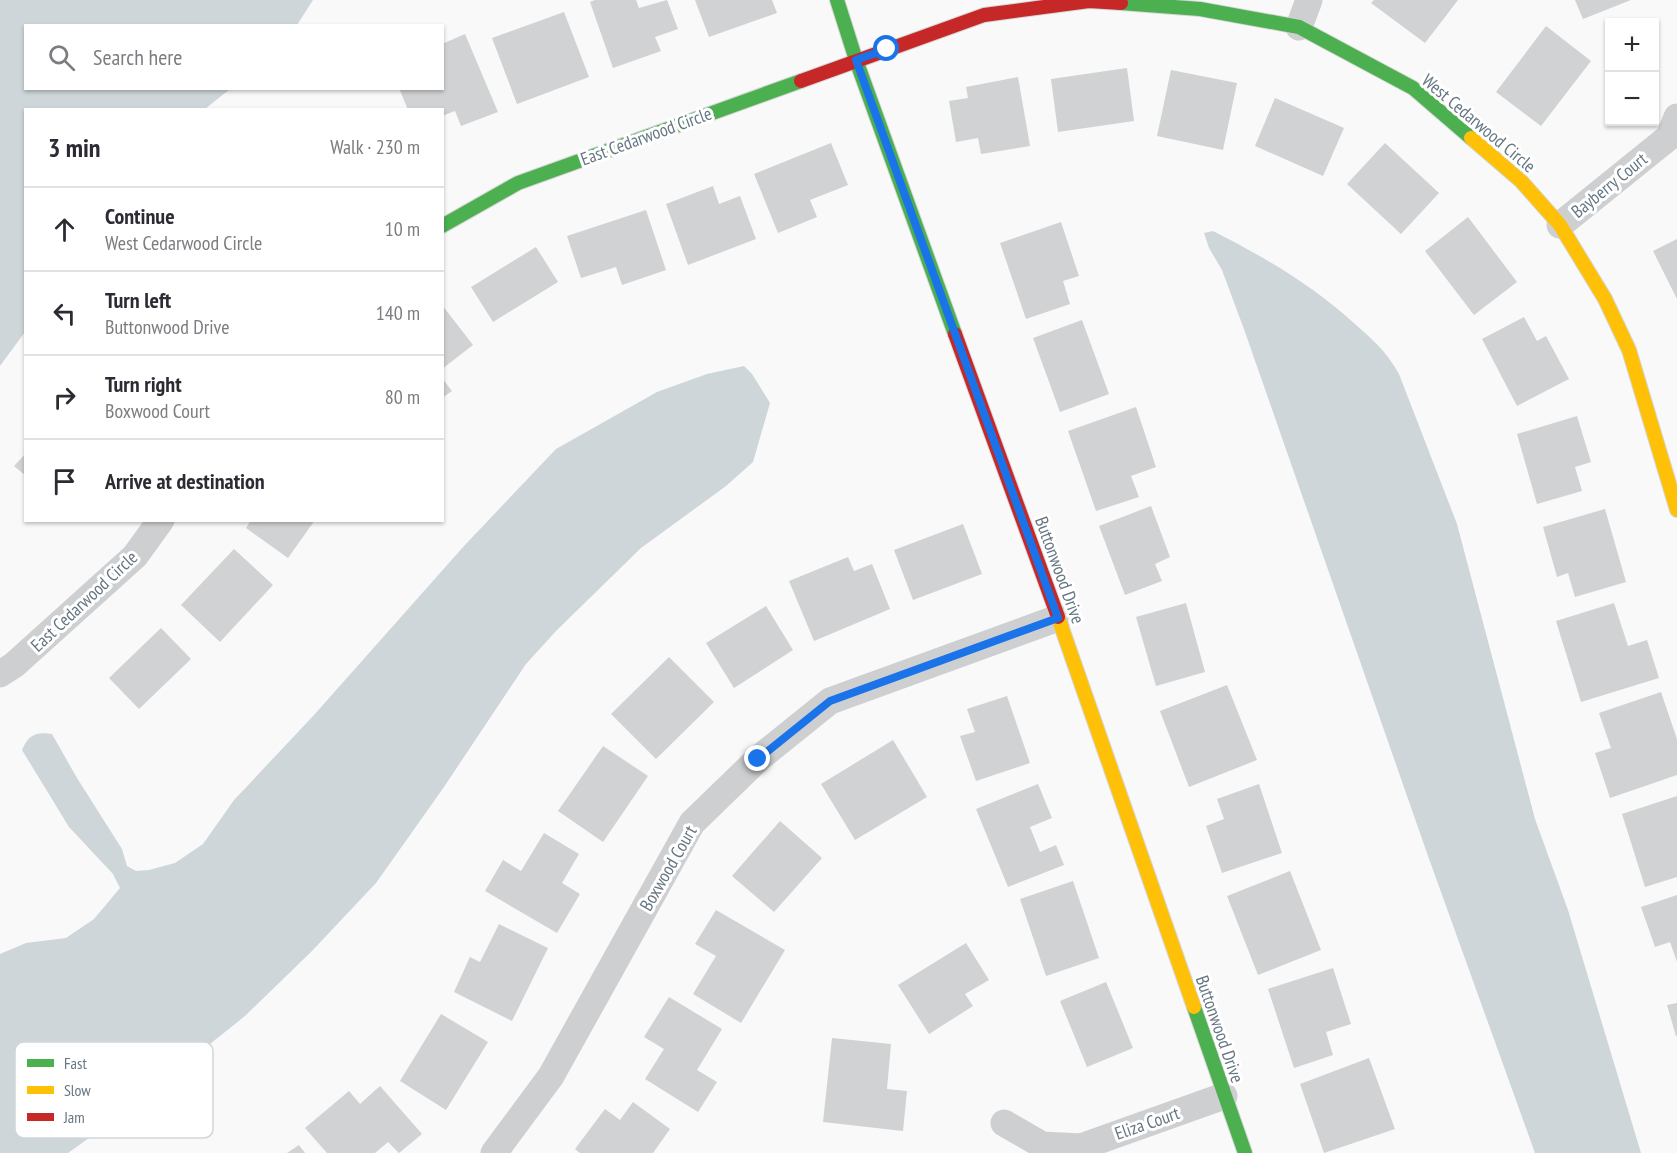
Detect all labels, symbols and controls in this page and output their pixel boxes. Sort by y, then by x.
map controls [1605,18,1659,126]
button: + [1605,18,1659,72]
search box [24,24,444,90]
route start [873,35,899,61]
icon: search [45,41,78,74]
text: Search here [93,43,182,71]
street label: West Cedarwood Circle [1417,69,1541,177]
button: − [1605,72,1659,126]
street label: East Cedarwood Circle [577,102,715,170]
text: 3 min [48,131,101,164]
text: Walk · 230 m [330,134,420,160]
street label: Bayberry Court [1566,147,1652,223]
text: Continue [105,202,175,230]
icon: ahead [48,213,81,246]
text: 10 m [385,216,420,242]
text: West Cedarwood Circle [105,230,262,256]
text: Turn left [105,286,171,314]
icon: left [48,297,81,330]
text: 140 m [376,300,420,326]
text: Buttonwood Drive [105,314,230,340]
text: Turn right [105,370,182,398]
icon: right [48,381,81,414]
text: 80 m [385,384,420,410]
text: Boxwood Court [105,398,210,424]
icon: arrive [48,465,81,498]
text: Arrive at destination [105,467,265,495]
street label: Buttonwood Drive [1030,513,1090,627]
street label: East Cedarwood Circle [26,546,142,656]
route end [744,745,770,771]
street label: Boxwood Court [634,821,702,915]
street label: Buttonwood Drive [1191,972,1249,1086]
legend [15,1042,213,1138]
text: Fast [64,1053,87,1073]
text: Slow [64,1080,91,1100]
street label: Eliza Court [1112,1101,1182,1145]
text: Jam [63,1107,85,1127]

